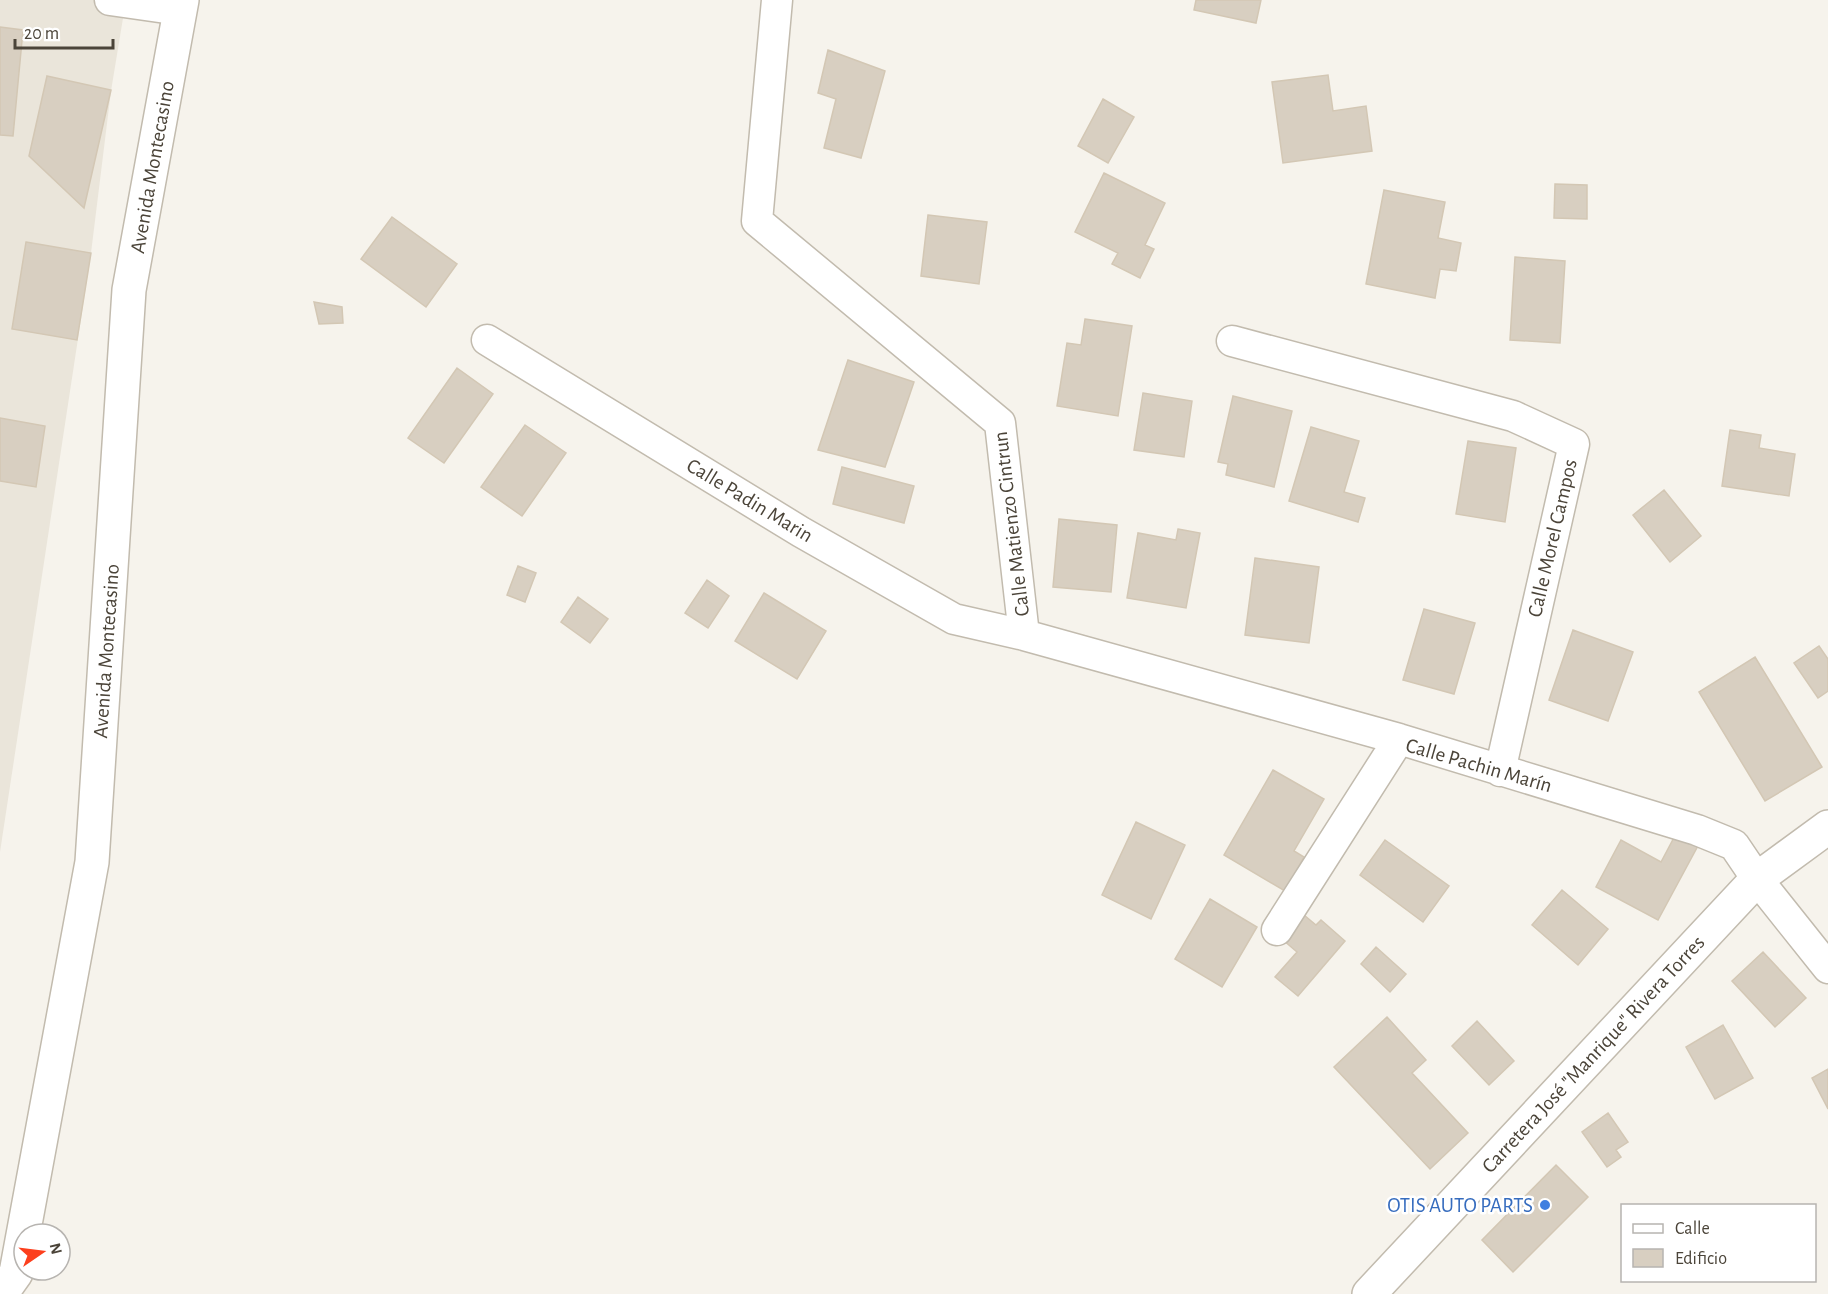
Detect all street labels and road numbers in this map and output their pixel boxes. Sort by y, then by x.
street label: Avenida Montecasino [127,79,178,255]
street label: Calle Matienzo Cintrun [990,430,1033,618]
street label: Calle Padin Marin [683,455,816,546]
street label: Calle Morel Campos [1524,457,1581,619]
street label: Avenida Montecasino [90,563,123,739]
street label: Calle Pachin Marín [1403,735,1554,796]
street label: Carretera José "Manrique" Rivera Torres [1478,932,1709,1177]

